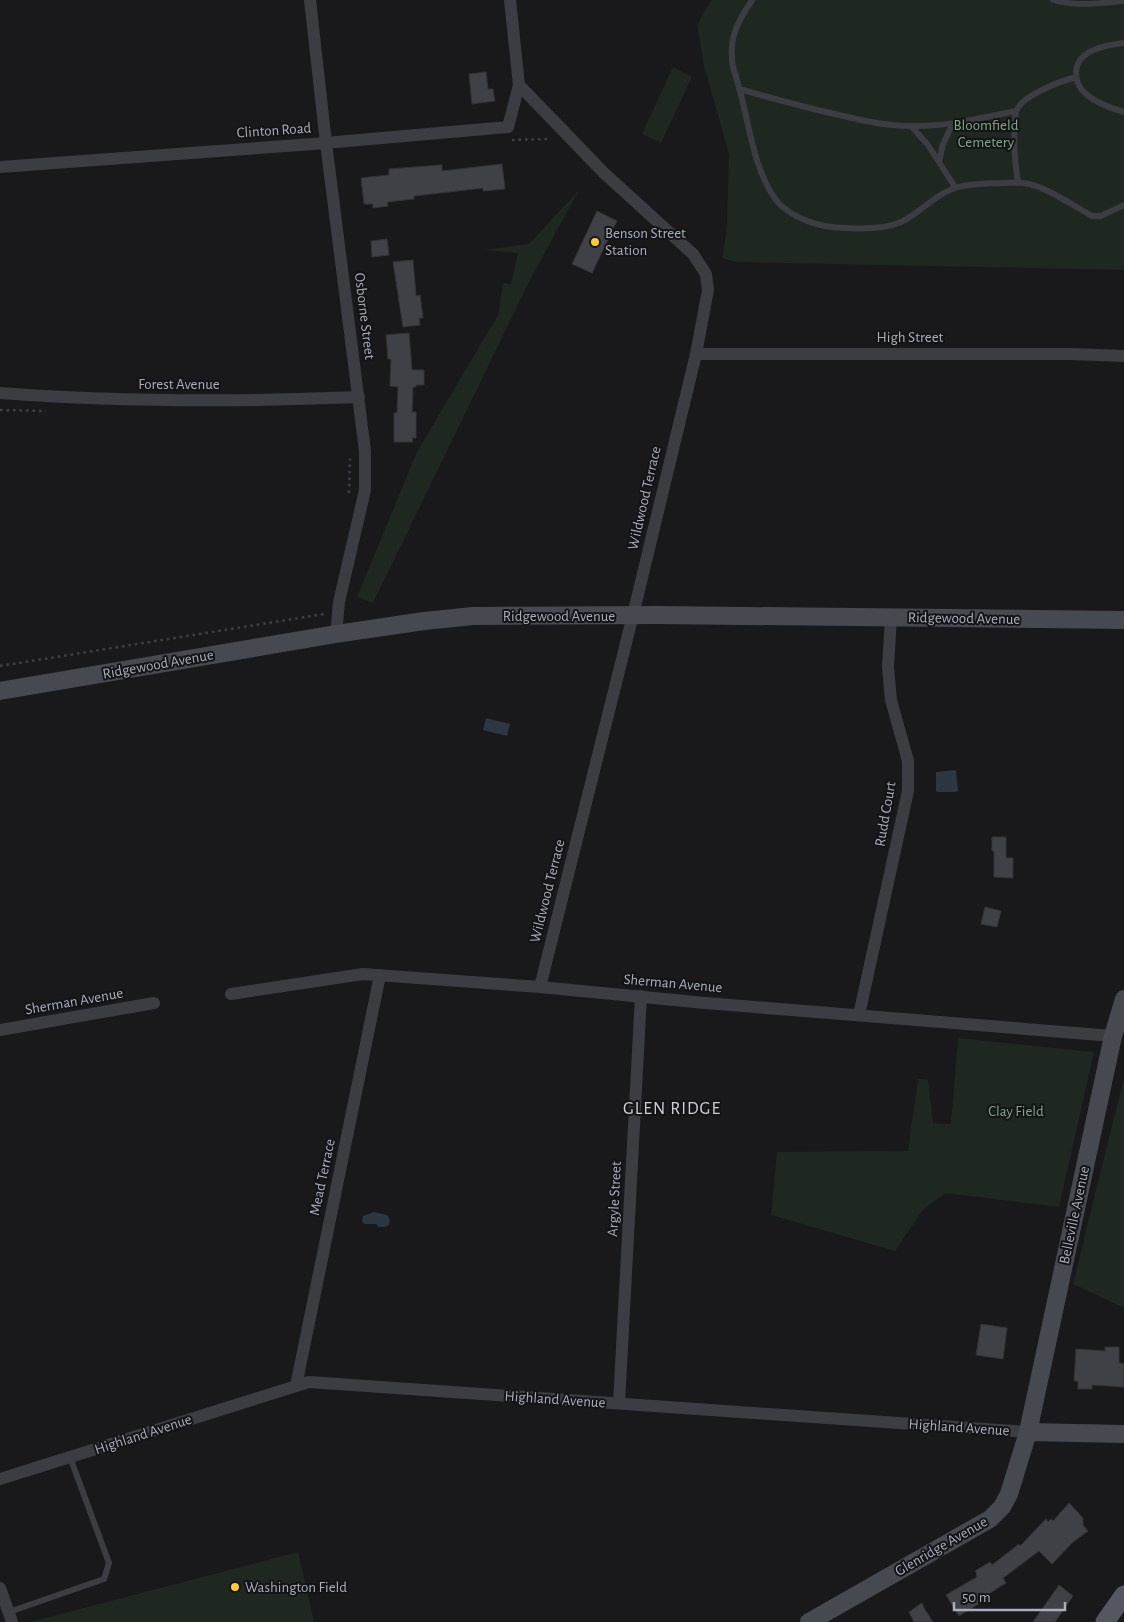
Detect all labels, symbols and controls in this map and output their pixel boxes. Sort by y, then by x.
park label: Bloomfield Cemetery [954,118,1019,150]
street label: Clinton Road [236,120,312,141]
place label: Benson Street Station [605,226,686,258]
marker: Benson Street Station [589,236,601,248]
street label: Osborne Street [352,272,377,361]
street label: High Street [877,330,944,345]
street label: Forest Avenue [138,377,220,392]
street label: Wildwood Terrace [625,445,664,551]
street label: Ridgewood Avenue [503,609,615,624]
street label: Ridgewood Avenue [908,610,1020,627]
street label: Ridgewood Avenue [101,647,215,682]
street label: Rudd Court [872,780,899,848]
street label: Wildwood Terrace [527,838,568,944]
street label: Sherman Avenue [623,972,723,995]
street label: Sherman Avenue [24,985,124,1017]
district label: GLEN RIDGE [623,1100,721,1118]
park label: Clay Field [988,1104,1044,1119]
street label: Mead Terrace [307,1137,338,1217]
street label: Argyle Street [605,1161,624,1237]
street label: Belleville Avenue [1057,1165,1092,1265]
street label: Highland Avenue [504,1388,606,1411]
street label: Highland Avenue [93,1412,194,1457]
street label: Highland Avenue [908,1416,1010,1439]
street label: Glenridge Avenue [893,1514,990,1579]
place label: Washington Field [245,1580,347,1595]
scale bar [954,1580,1065,1612]
marker: Washington Field [229,1581,241,1593]
text: 50 m [962,1590,991,1605]

